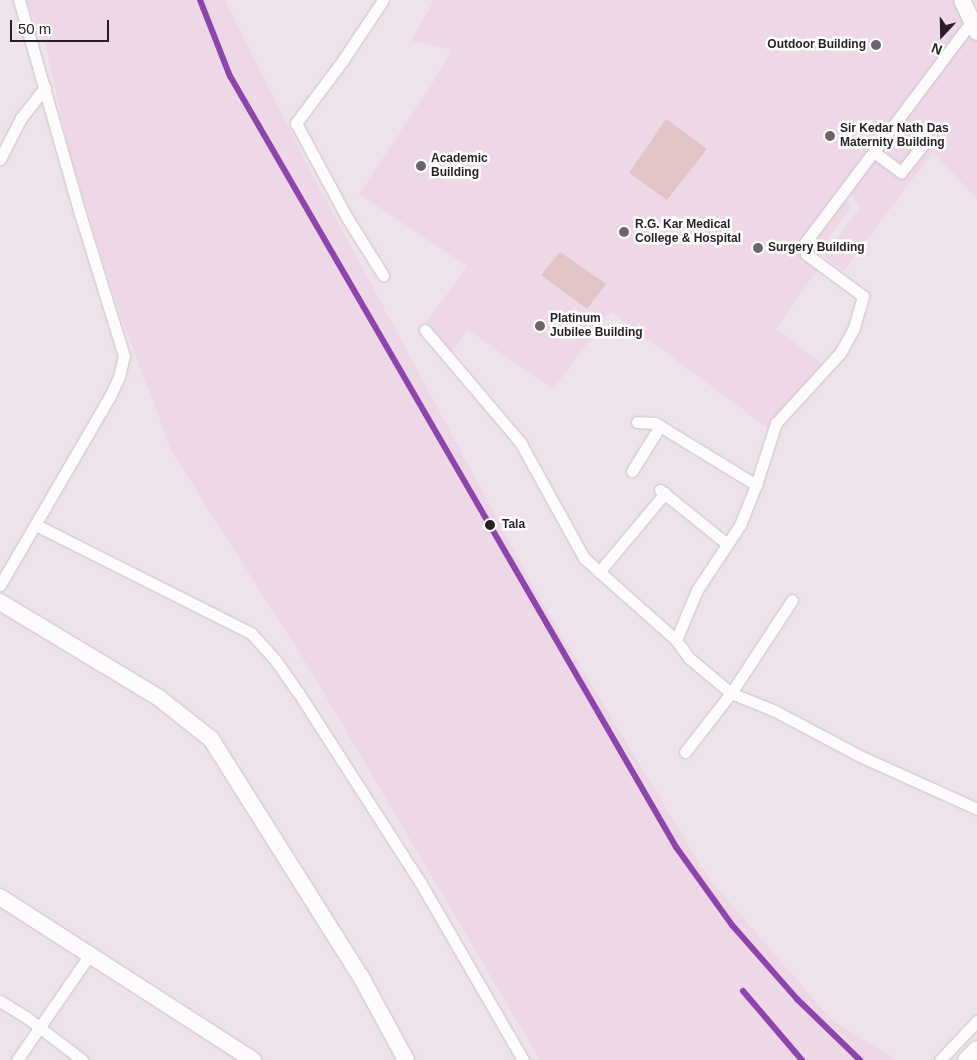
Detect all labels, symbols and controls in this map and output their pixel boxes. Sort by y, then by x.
scale bar [12,10,111,42]
north arrow [917,10,967,60]
text: 50 m [18,20,51,37]
place label: Outdoor Building [767,38,866,52]
marker: Outdoor Building [870,39,882,51]
text: N [929,40,944,58]
place label: Sir Kedar Nath Das Maternity Building [840,122,949,150]
marker: Sir Kedar Nath Das Maternity Building [824,130,836,142]
place label: Academic Building [431,152,488,180]
marker: Academic Building [415,160,427,172]
place label: R.G. Kar Medical College & Hospital [635,218,741,246]
marker: R.G. Kar Medical College & Hospital [617,225,631,239]
place label: Surgery Building [768,241,865,255]
marker: Surgery Building [752,242,764,254]
place label: Platinum Jubilee Building [550,312,643,340]
marker: Platinum Jubilee Building [534,320,546,332]
marker: Tala [482,517,498,533]
place label: Tala [502,518,525,532]

